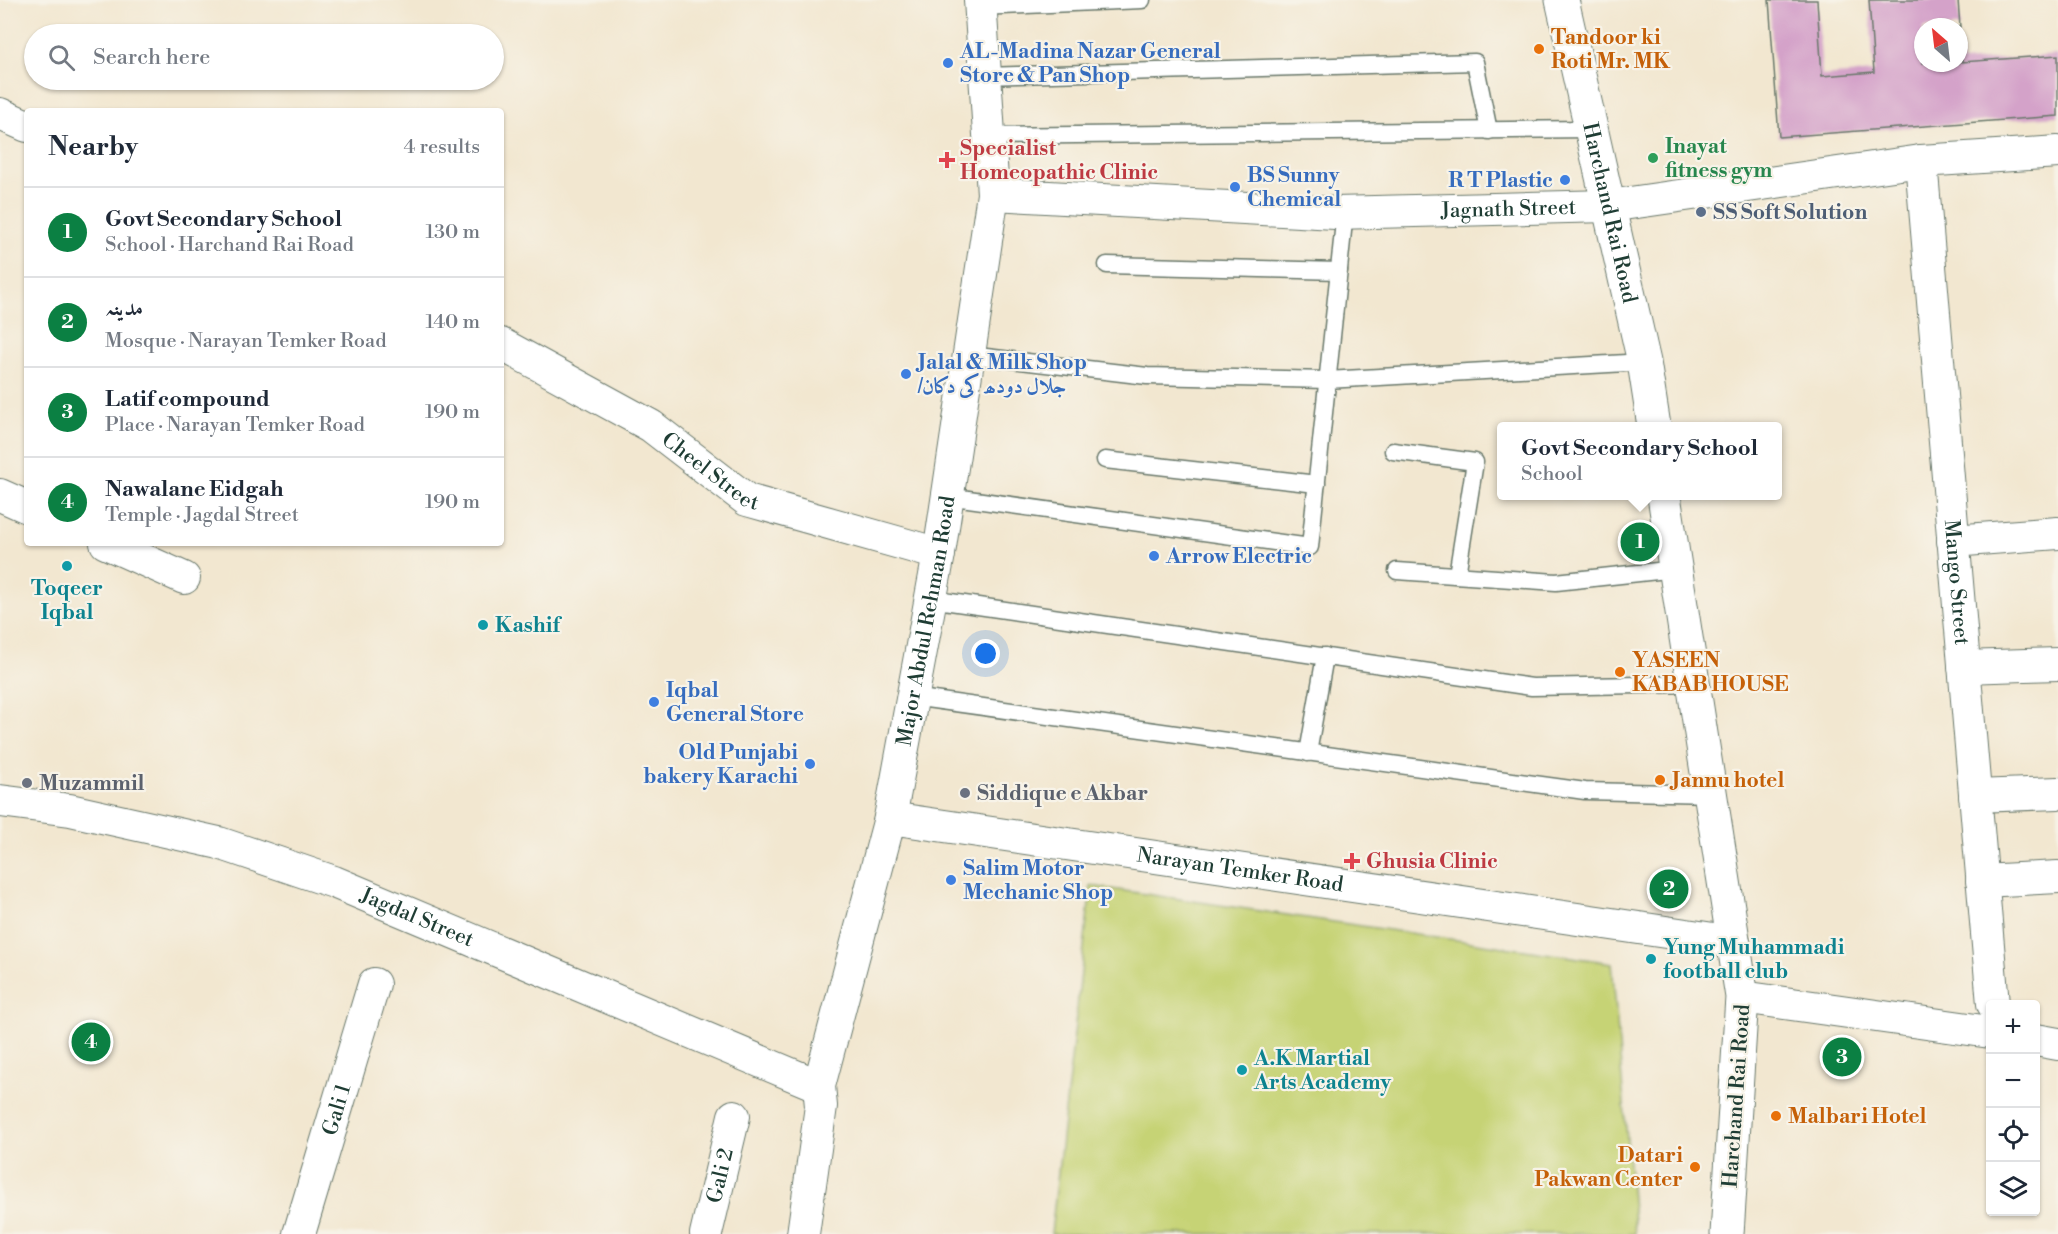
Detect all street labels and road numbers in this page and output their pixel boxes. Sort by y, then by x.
street label: Harchand Rai Road [1576,120,1642,306]
street label: Jagnath Street [1440,195,1577,224]
street label: Cheel Street [656,427,762,517]
street label: Major Abdul Rehman Road [892,494,962,748]
street label: Mango Street [1938,519,1974,647]
street label: Narayan Temker Road [1135,842,1345,898]
street label: Jagdal Street [355,882,478,954]
street label: Harchand Rai Road [1718,1003,1756,1189]
street label: Gali 1 [317,1081,357,1139]
street label: Gali 2 [702,1146,740,1206]

